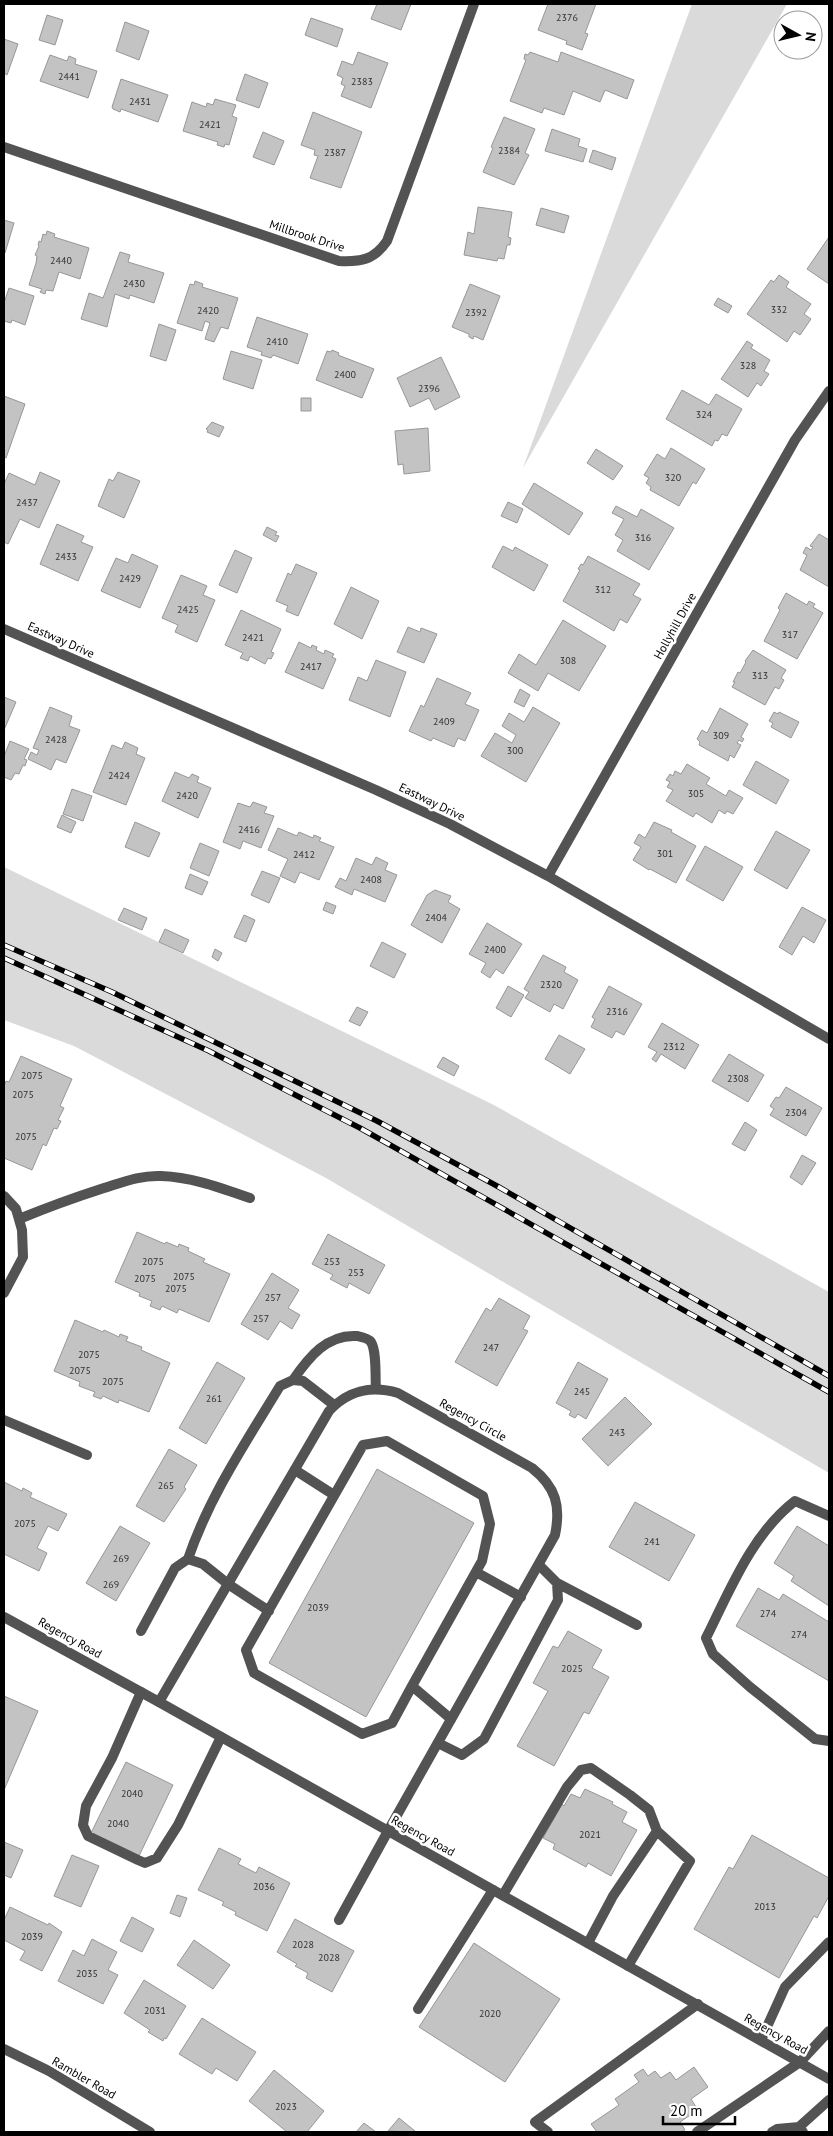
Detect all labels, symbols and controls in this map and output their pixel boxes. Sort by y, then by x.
north arrow [773,10,823,60]
house number: 2376 [556,11,578,24]
text: N [801,31,820,43]
house number: 2441 [58,70,80,83]
house number: 2383 [351,75,373,88]
house number: 2431 [129,95,151,108]
house number: 2421 [199,118,221,131]
house number: 2384 [498,144,520,157]
house number: 2387 [324,146,346,159]
street label: Millbrook Drive [267,216,347,255]
house number: 2440 [50,254,72,267]
house number: 2430 [123,277,145,290]
house number: 332 [771,303,787,316]
house number: 2420 [197,304,219,317]
house number: 2392 [465,306,487,319]
house number: 2410 [266,335,288,348]
house number: 328 [740,359,756,372]
house number: 2400 [334,368,356,381]
house number: 2396 [418,382,440,395]
house number: 324 [696,408,713,421]
house number: 320 [665,471,682,484]
house number: 2437 [16,496,38,509]
house number: 316 [635,531,651,544]
house number: 2433 [55,550,77,563]
house number: 2429 [119,572,141,585]
house number: 312 [595,583,611,596]
street label: Hollyhill Drive [650,590,699,662]
house number: 2425 [177,603,199,616]
street label: Eastway Drive [25,618,97,661]
house number: 317 [782,628,798,641]
house number: 2421 [242,631,264,644]
house number: 308 [560,654,576,667]
house number: 2417 [300,660,322,673]
house number: 313 [752,669,768,682]
house number: 2409 [433,715,455,728]
house number: 309 [713,729,729,742]
house number: 2428 [45,733,67,746]
house number: 300 [507,744,524,757]
house number: 2424 [108,769,130,782]
street label: Eastway Drive [397,779,468,824]
house number: 305 [688,787,704,800]
house number: 2420 [176,789,198,802]
house number: 2416 [238,823,260,836]
house number: 301 [657,847,673,860]
house number: 2412 [293,848,315,861]
house number: 2408 [360,873,382,886]
house number: 2404 [425,911,447,924]
house number: 2400 [484,943,506,956]
house number: 2320 [540,978,562,991]
house number: 2316 [606,1005,628,1018]
house number: 2312 [663,1040,685,1053]
house number: 2075 [21,1069,43,1082]
house number: 2308 [727,1072,749,1085]
house number: 2075 [12,1088,34,1101]
house number: 2304 [785,1106,807,1119]
house number: 2075 [15,1130,37,1143]
house number: 2075 [142,1255,164,1268]
house number: 253 [324,1255,340,1268]
house number: 253 [348,1266,364,1279]
house number: 2075 [173,1270,195,1283]
house number: 2075 [134,1272,156,1285]
house number: 2075 [165,1282,187,1295]
house number: 257 [265,1291,281,1304]
house number: 257 [253,1312,269,1325]
house number: 247 [483,1341,499,1354]
house number: 2075 [78,1348,100,1361]
house number: 2075 [69,1364,91,1377]
house number: 2075 [102,1375,124,1388]
house number: 245 [574,1385,590,1398]
house number: 261 [206,1392,222,1405]
street label: Regency Circle [437,1395,509,1444]
house number: 243 [609,1426,625,1439]
house number: 265 [158,1479,174,1492]
house number: 2075 [14,1517,36,1530]
house number: 241 [644,1535,660,1548]
house number: 269 [113,1552,129,1565]
house number: 269 [103,1578,119,1591]
house number: 2039 [307,1601,329,1614]
house number: 274 [760,1607,777,1620]
street label: Regency Road [36,1614,105,1661]
house number: 274 [791,1628,808,1641]
house number: 2025 [561,1662,583,1675]
house number: 2040 [121,1787,143,1800]
street label: Regency Road [389,1812,458,1859]
house number: 2040 [107,1817,129,1830]
house number: 2021 [579,1828,601,1841]
house number: 2036 [253,1880,275,1893]
house number: 2013 [754,1900,776,1913]
house number: 2039 [21,1930,43,1943]
house number: 2028 [292,1938,314,1951]
house number: 2028 [318,1951,340,1964]
house number: 2035 [76,1967,98,1980]
house number: 2031 [144,2004,166,2017]
house number: 2020 [479,2007,501,2020]
street label: Regency Road [742,2010,811,2057]
street label: Rambler Road [50,2053,119,2102]
scale bar [663,2094,736,2126]
house number: 2023 [275,2100,297,2113]
text: 20 m [670,2101,703,2120]

